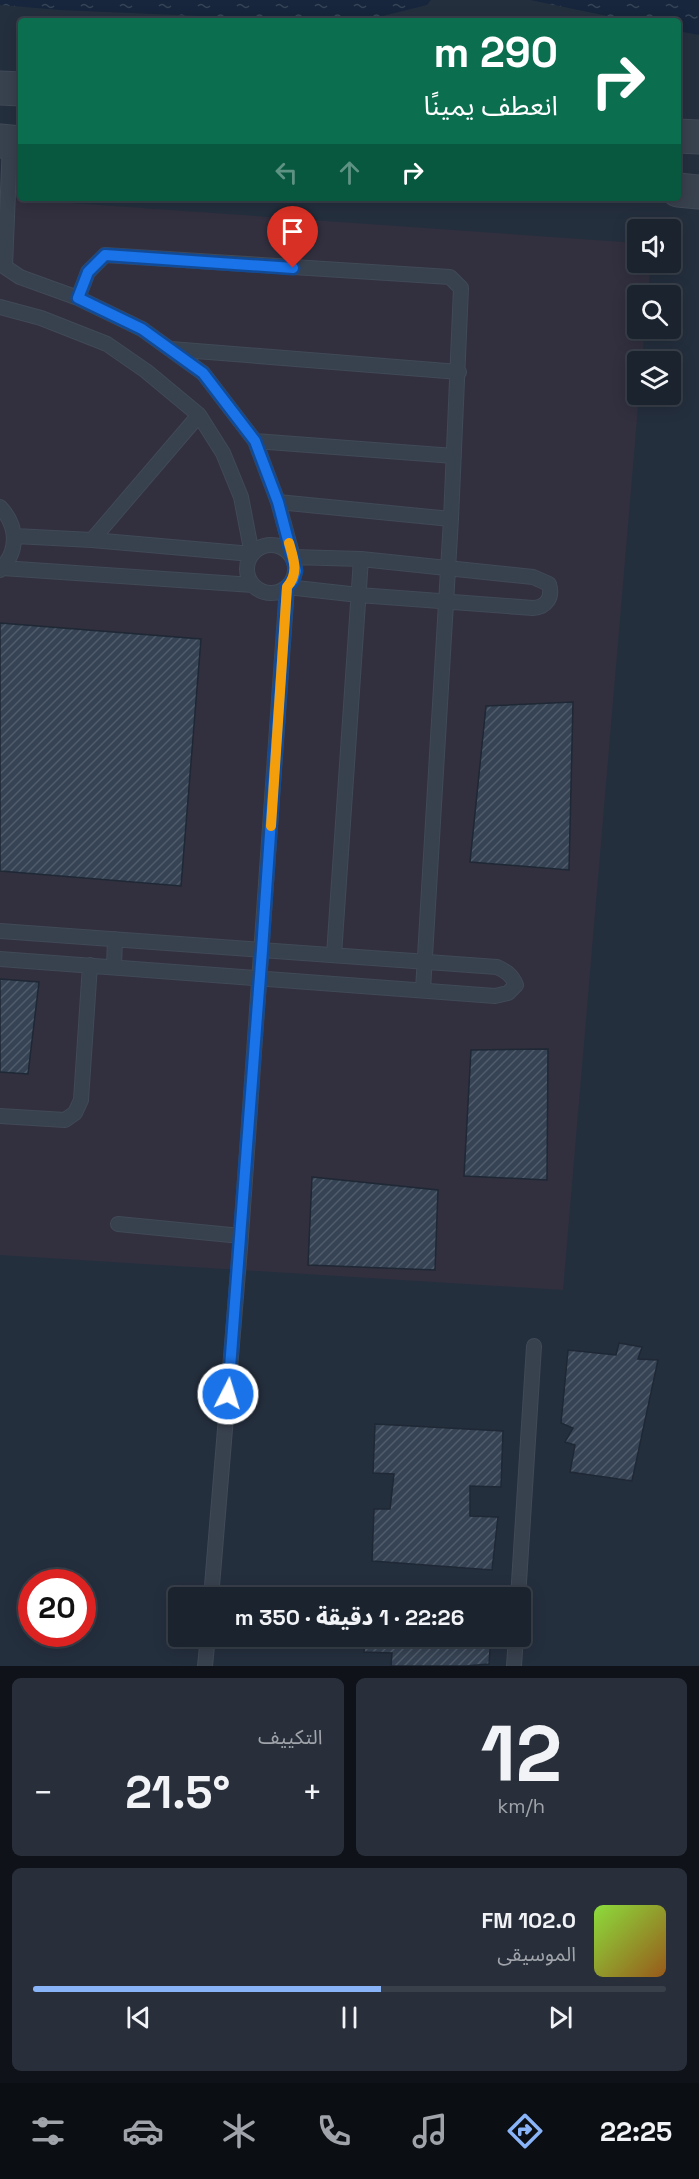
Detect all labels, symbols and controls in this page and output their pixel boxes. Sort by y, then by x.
text: 290 m [434,26,558,79]
icon: right [579,42,657,120]
text: انعطف يمينًا [424,88,558,123]
icon: left [270,156,303,189]
icon: ahead [333,156,366,189]
icon: right [396,156,429,189]
pin [267,206,318,268]
icon: arrive [276,215,309,248]
map controls [627,219,681,405]
button: sound [627,219,681,273]
button: search [627,285,681,339]
button: layers [627,351,681,405]
position arrow [196,1362,260,1426]
speed limit sign: 20 [18,1569,96,1647]
text: 22:26 · 1 دقيقة · 350 m [235,1603,464,1631]
text: 12 [480,1704,562,1804]
text: التكييف [258,1724,323,1750]
text: 21.5° [125,1764,230,1821]
text: − [33,1772,53,1814]
text: + [302,1772,323,1814]
text: km/h [497,1793,545,1819]
text: 102.0 FM [481,1906,576,1934]
text: الموسيقى [497,1941,576,1967]
icon: previous [122,2001,155,2034]
icon: pause [333,2001,366,2034]
icon: next [544,2001,577,2034]
icon: filters [27,2110,69,2152]
icon: car [122,2110,164,2152]
icon: climate [218,2110,260,2152]
icon: phone [313,2110,355,2152]
icon: music [409,2110,451,2152]
icon: directions [504,2110,546,2152]
text: 22:25 [600,2114,672,2149]

